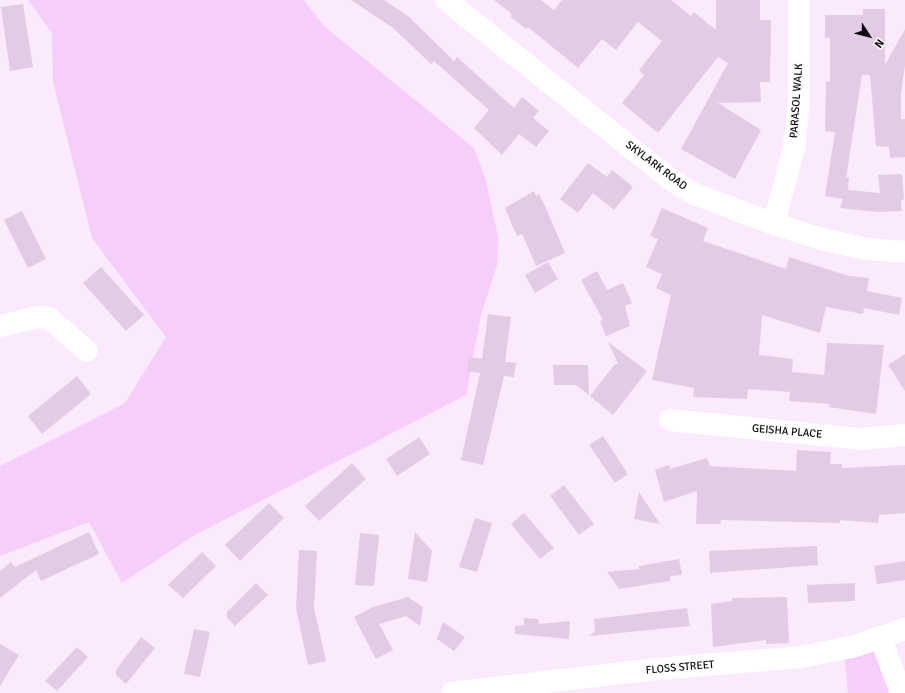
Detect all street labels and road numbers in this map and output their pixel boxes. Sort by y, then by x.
street label: PARASOL WALK [788,63,806,139]
street label: SKYLARK ROAD [623,139,689,193]
street label: GEISHA PLACE [751,422,823,442]
street label: FLOSS STREET [645,658,715,678]

